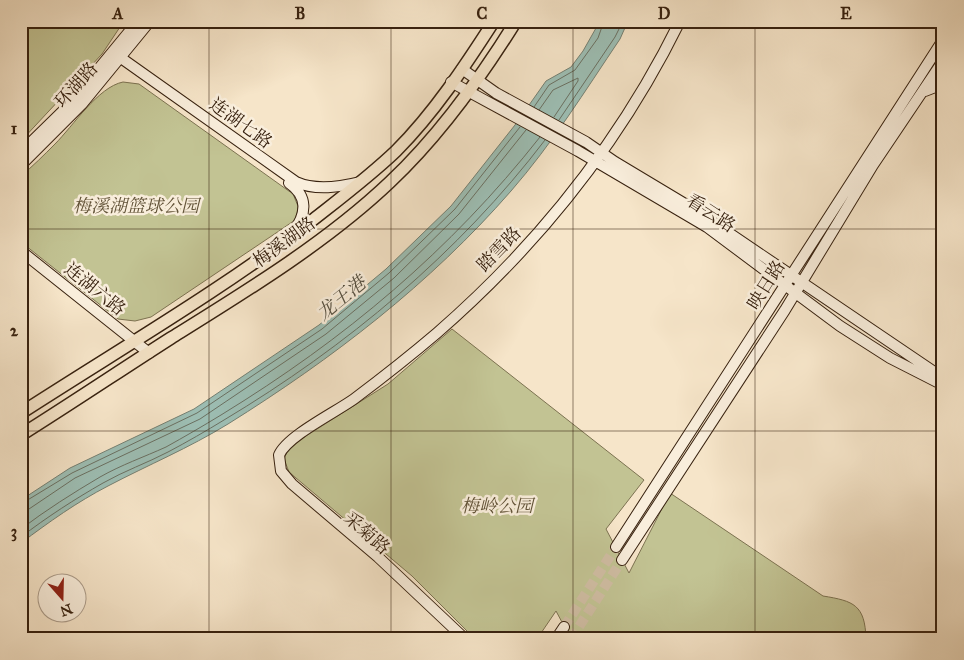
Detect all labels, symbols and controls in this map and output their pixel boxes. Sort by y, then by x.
text: A [112,4,124,23]
text: B [295,4,305,23]
text: C [477,4,488,23]
text: D [658,4,671,23]
text: E [840,4,852,23]
street label: 环湖路 [50,58,102,112]
street label: 连湖七路 [205,93,277,153]
text: 1 [11,119,18,138]
street label: 看云路 [682,189,740,237]
park label: 梅溪湖篮球公园 [73,195,202,217]
street label: 梅溪湖路 [248,212,320,272]
street label: 踏雪路 [472,222,526,276]
street label: 映日路 [742,256,790,314]
street label: 连湖六路 [60,258,130,320]
water label: 龙王港 [312,269,373,325]
text: 2 [10,321,19,340]
park label: 梅岭公园 [461,495,536,517]
street label: 采菊路 [339,507,395,559]
text: 3 [11,522,17,542]
north arrow [38,572,88,622]
text: N [58,600,75,620]

